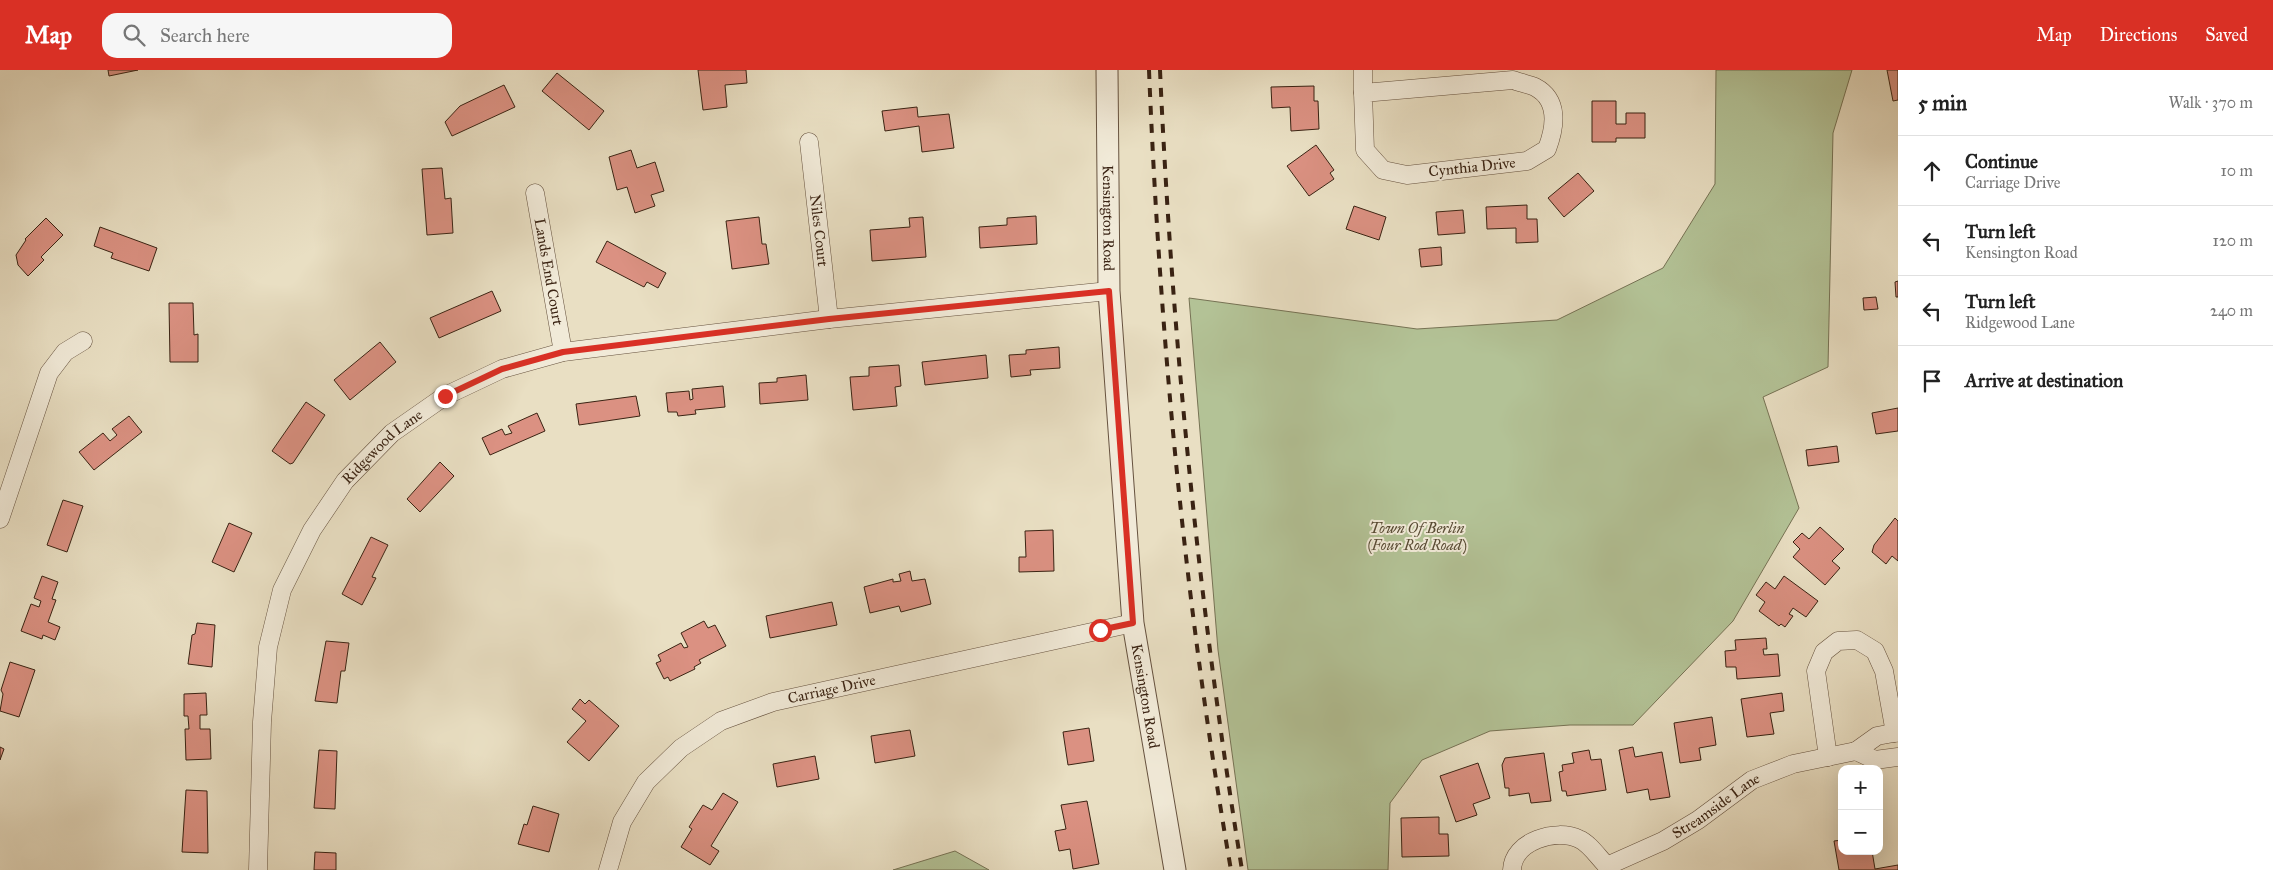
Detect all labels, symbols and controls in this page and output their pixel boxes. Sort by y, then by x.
search box [102,13,452,58]
text: Map [25,20,72,50]
icon: search [120,21,148,49]
text: Search here [160,24,250,47]
text: Map [2036,24,2072,46]
text: Directions [2100,24,2177,46]
text: Saved [2205,24,2248,46]
text: 5 min [1918,90,1967,116]
text: Walk · 370 m [2169,93,2253,112]
text: Continue [1965,150,2038,173]
street label: Cynthia Drive [1428,153,1516,181]
icon: ahead [1918,157,1946,185]
text: 10 m [2221,161,2253,180]
street label: Kensington Road [1099,165,1118,272]
text: Carriage Drive [1965,173,2060,192]
street label: Niles Court [806,193,832,268]
street label: Lands End Court [531,217,567,327]
text: Turn left [1965,220,2035,243]
icon: left [1918,227,1946,255]
text: 120 m [2213,231,2253,250]
text: Kensington Road [1965,243,2078,262]
text: Turn left [1965,290,2035,313]
icon: left [1918,297,1946,325]
text: 240 m [2210,301,2253,320]
text: Ridgewood Lane [1965,313,2075,332]
icon: arrive [1918,367,1946,395]
text: Arrive at destination [1965,369,2123,392]
route end [434,385,457,408]
street label: Ridgewood Lane [338,405,426,488]
park label: Town Of Berlin (Four Rod Road) [1367,519,1467,555]
route start [1089,619,1112,642]
street label: Kensington Road [1128,642,1163,750]
street label: Carriage Drive [786,671,877,708]
map controls [1838,765,1883,855]
button: + [1838,765,1883,810]
street label: Streamside Lane [1669,769,1762,842]
button: − [1838,810,1883,855]

